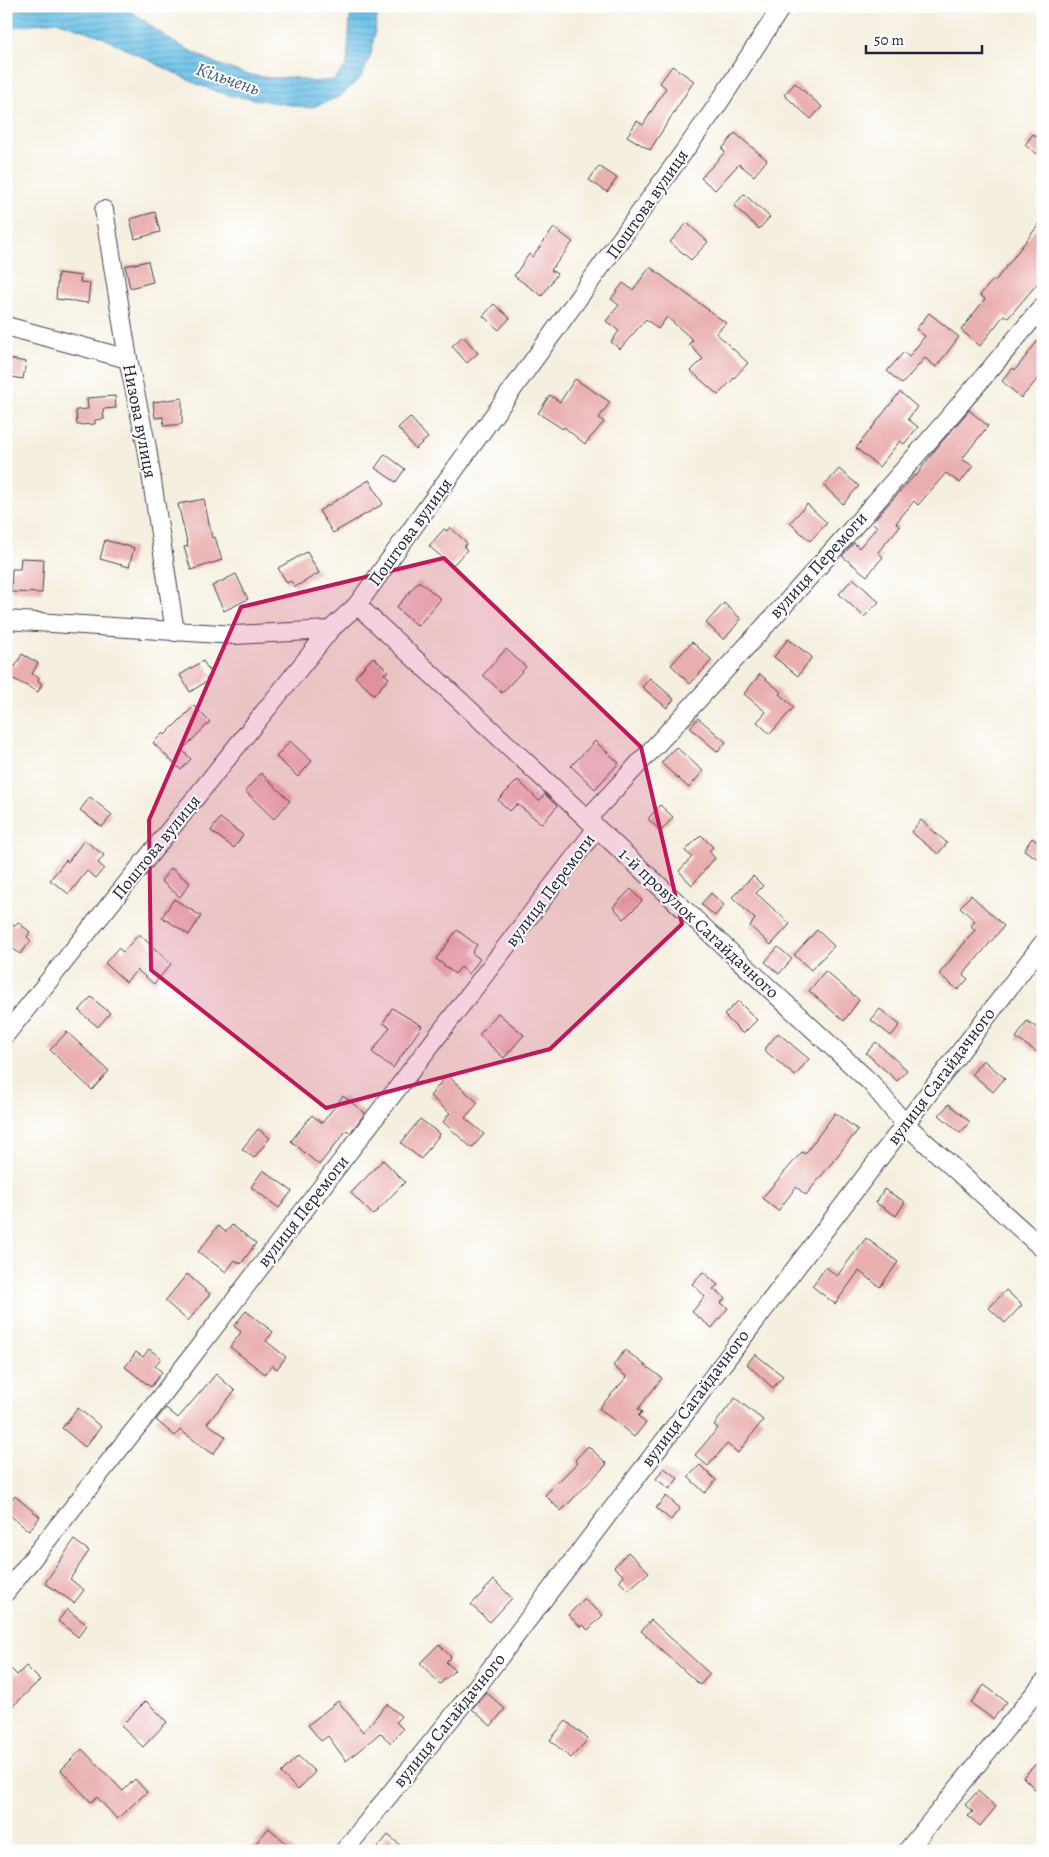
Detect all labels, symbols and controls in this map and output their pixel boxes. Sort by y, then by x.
scale bar [866,22,983,54]
text: 50 m [874,30,904,50]
water label: Кільчень [193,56,263,102]
street label: Поштова вулиця [600,144,694,264]
street label: Низова вулиця [117,362,163,480]
street label: Поштова вулиця [362,473,458,591]
street label: вулиця Перемоги [764,506,872,624]
street label: Поштова вулиця [106,789,206,905]
street label: вулиця Перемоги [499,828,601,952]
street label: 1-й провулок Сагайдачного [613,842,785,1004]
street label: вулиця Сагайдачного [881,1002,1001,1150]
street label: вулиця Перемоги [252,1150,354,1272]
street label: вулиця Сагайдачного [635,1324,755,1472]
street label: вулиця Сагайдачного [387,1648,511,1792]

